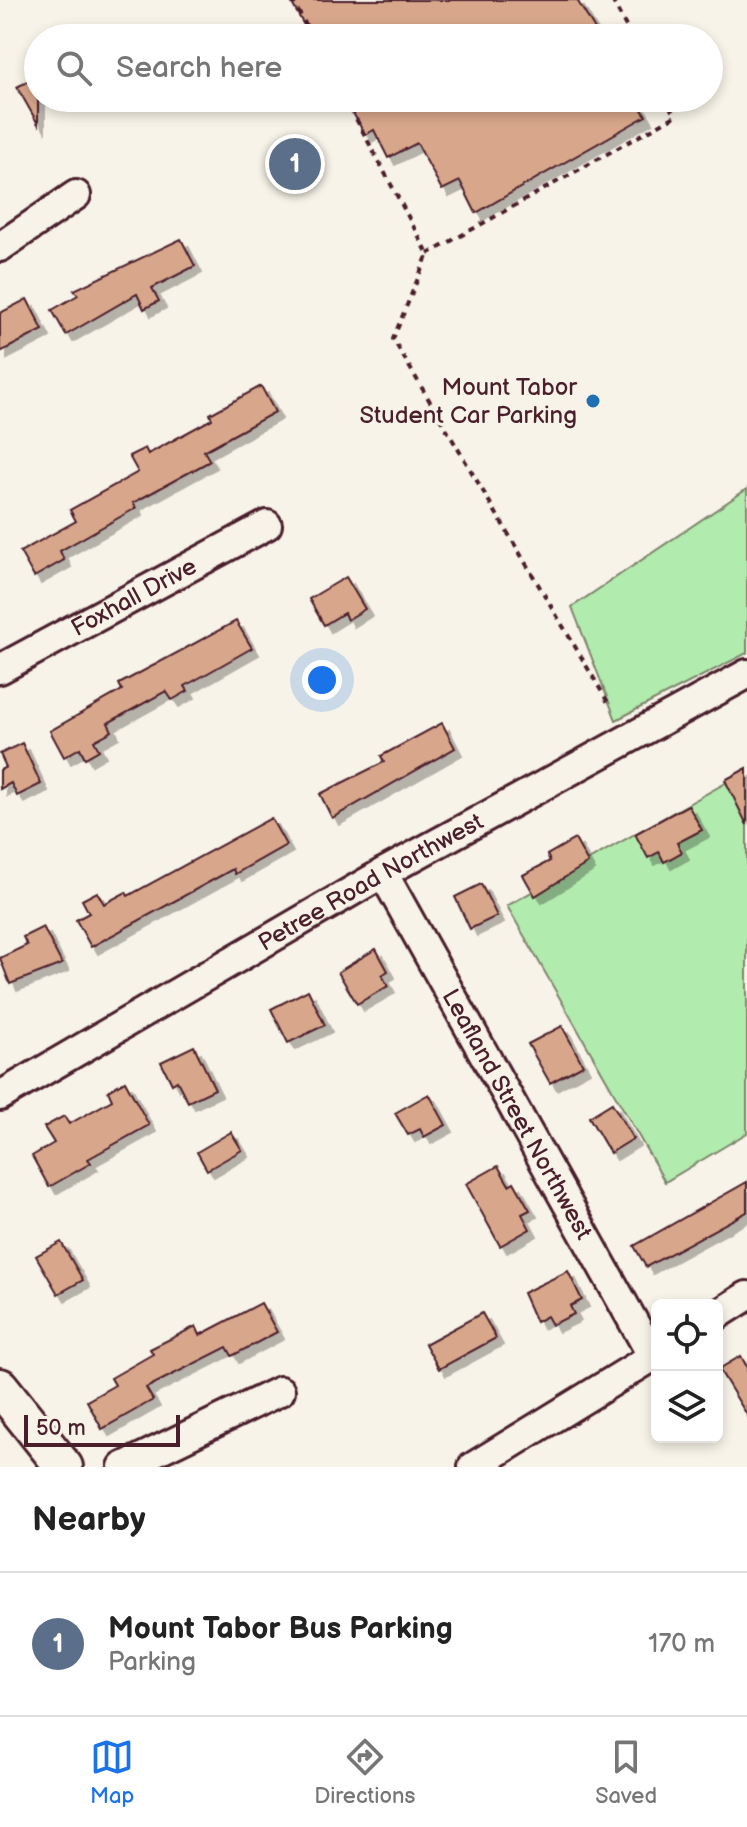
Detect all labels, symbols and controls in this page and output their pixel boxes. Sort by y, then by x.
search box [24,24,723,112]
icon: search [52,46,96,90]
text: Search here [116,50,282,86]
pin: 1 [269,134,321,194]
place label: Mount Tabor Student Car Parking [360,373,577,430]
marker: Mount Tabor Student Car Parking [584,392,602,410]
street label: Foxhall Drive [66,552,202,643]
your location [302,660,342,700]
street label: Petree Road Northwest [253,807,489,958]
street label: Leafland Street Northwest [436,984,599,1245]
map controls [651,1299,723,1443]
button: locate [651,1299,723,1371]
button: layers [651,1371,723,1443]
scale bar [24,1411,180,1447]
text: 50 m [36,1415,86,1442]
text: Nearby [32,1499,146,1540]
text: Mount Tabor Bus Parking [108,1611,453,1647]
text: 1 [53,1629,63,1660]
text: 170 m [648,1629,715,1660]
text: Parking [108,1647,196,1678]
tab: Map [90,1735,134,1810]
tab: Directions [314,1735,415,1810]
tab: Saved [595,1735,657,1810]

